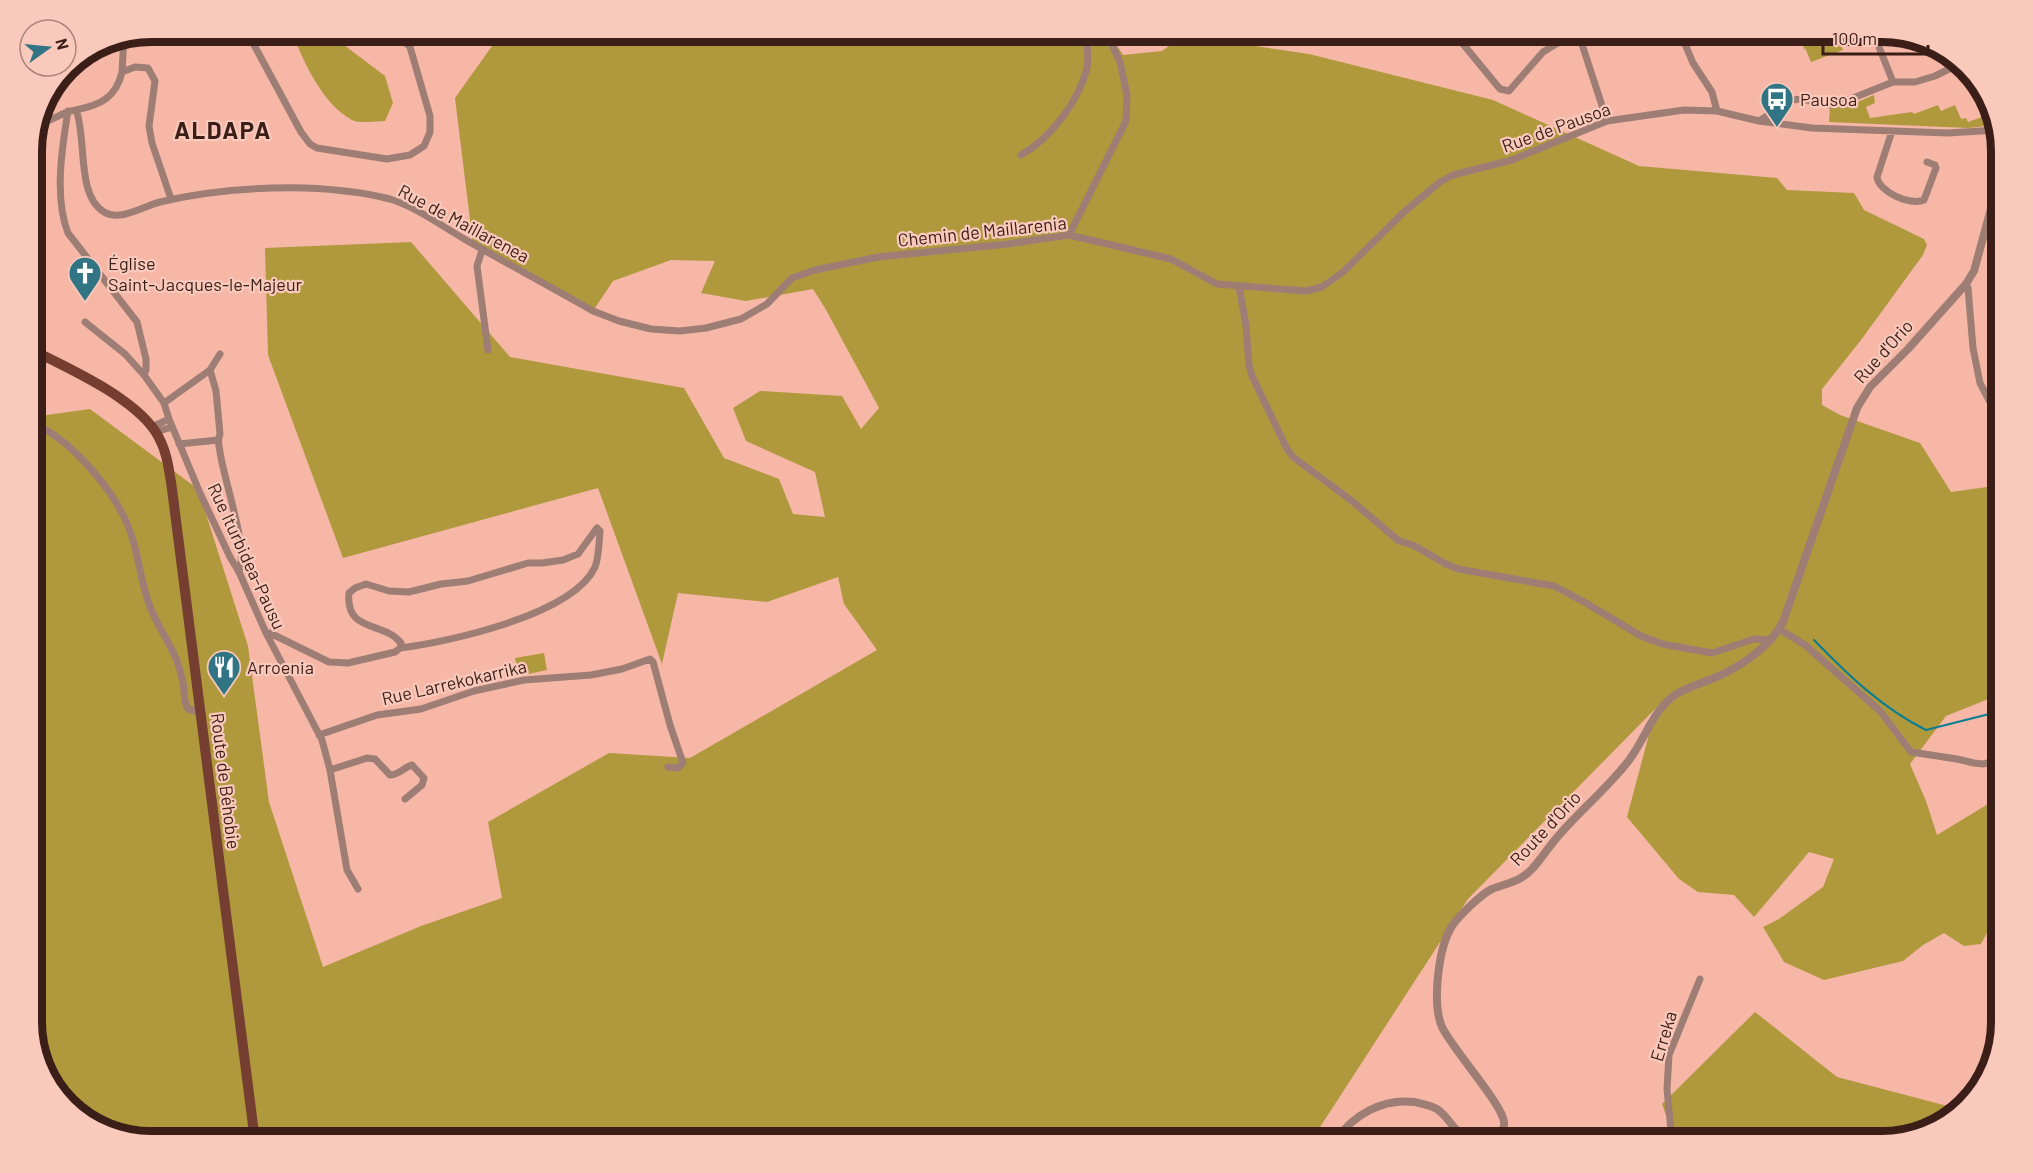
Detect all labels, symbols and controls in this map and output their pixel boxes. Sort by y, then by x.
north arrow [18,18,78,78]
scale bar [1823,18,1928,56]
text: 100 m [1832,27,1877,49]
text: N [52,36,74,52]
bus stop icon: Pausoa [1759,81,1795,128]
place label: Pausoa [1800,88,1857,110]
street label: Rue de Pausoa [1499,97,1613,157]
district label: ALDAPA [174,115,272,144]
street label: Rue de Maillarenea [395,179,533,267]
street label: Chemin de Maillarenia [897,211,1067,251]
place label: Église Saint-Jacques-le-Majeur [108,252,303,295]
church icon: Église Saint-Jacques-le-Majeur [67,255,103,302]
street label: Rue d'Orio [1849,315,1917,387]
street label: Rue Iturbidea-Pausu [203,479,291,633]
restaurant icon: Arroenia [206,649,242,696]
street label: Rue Larrekokarrika [379,655,529,709]
place label: Arroenia [247,656,314,678]
street label: Route de Béhobie [207,712,245,850]
street label: Route d'Orio [1505,786,1585,870]
street label: Erreka [1645,1008,1681,1064]

